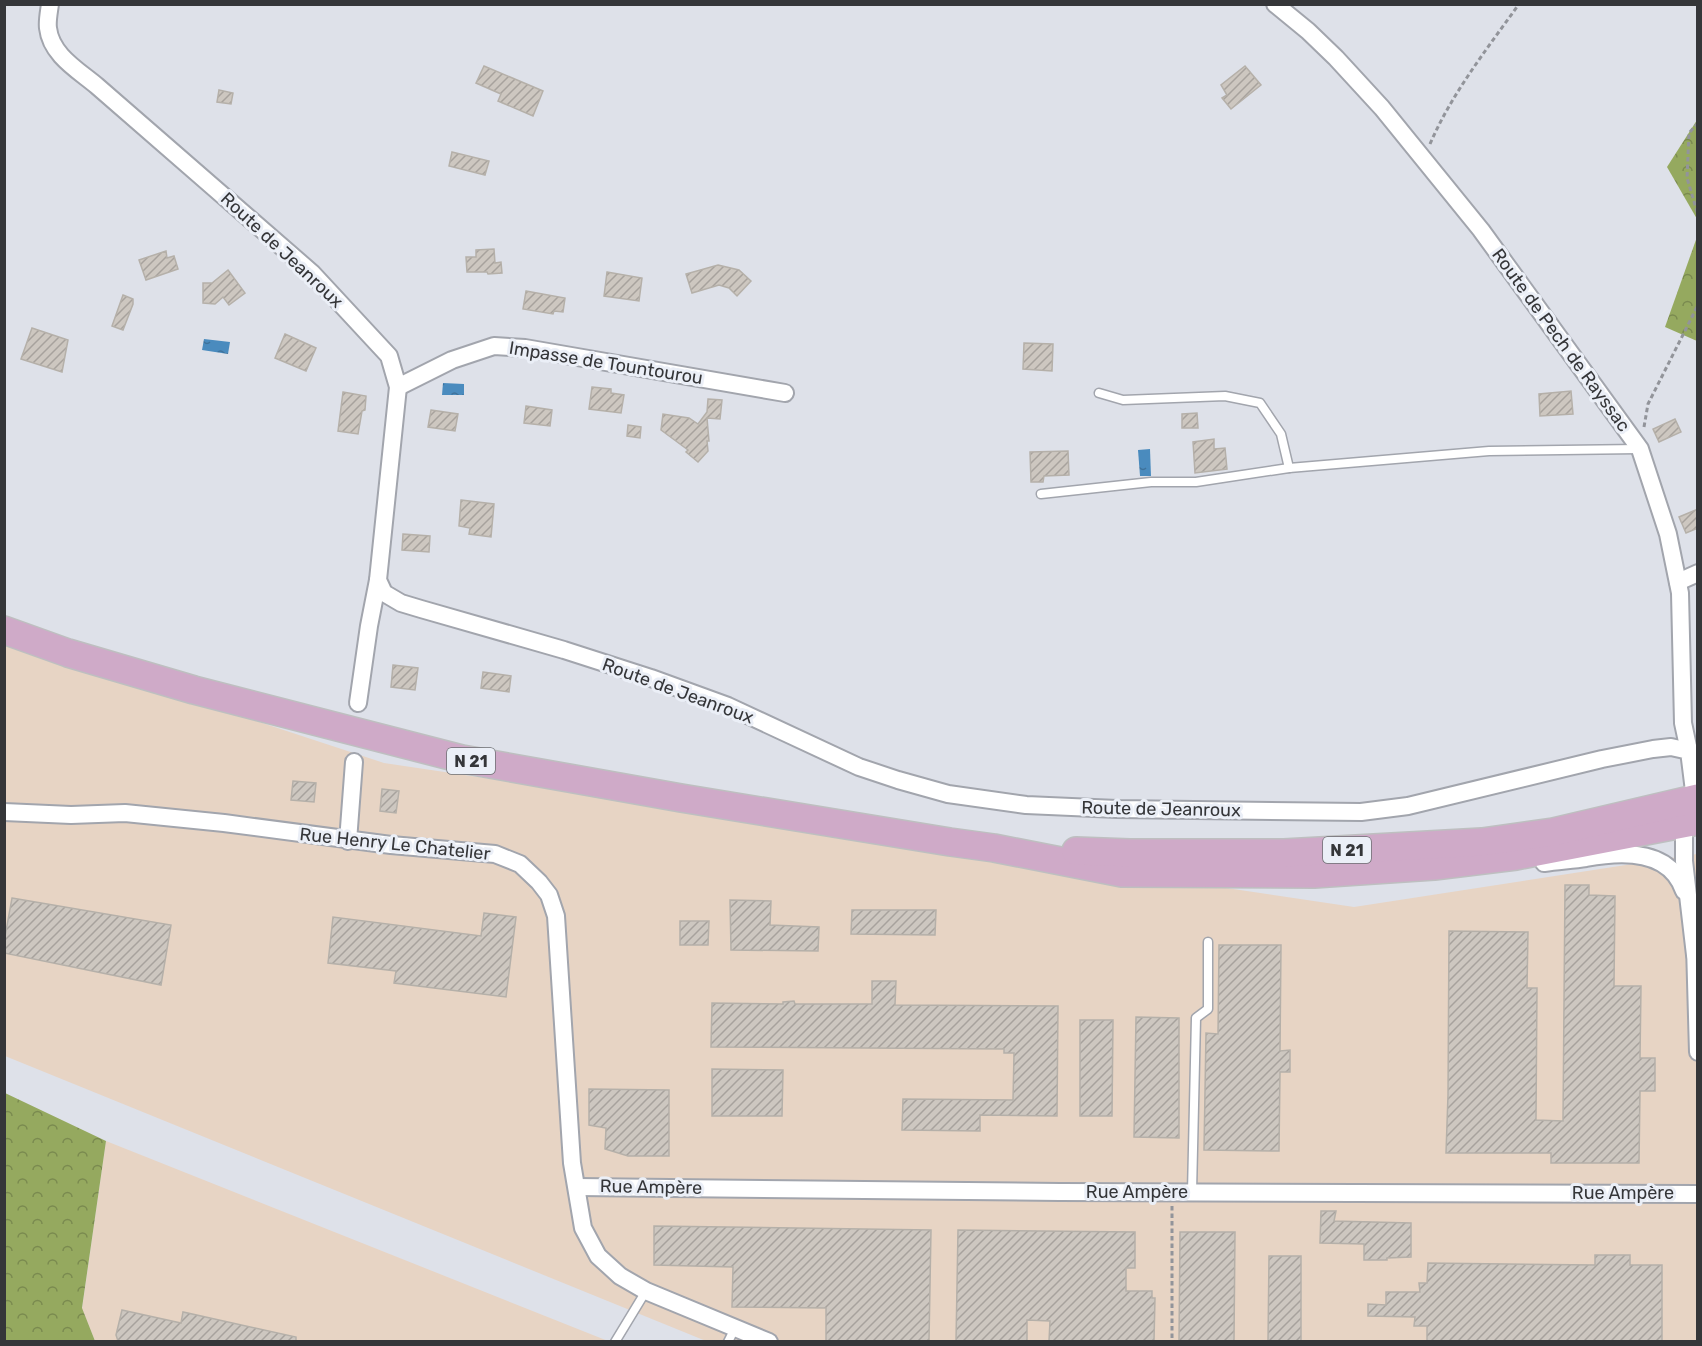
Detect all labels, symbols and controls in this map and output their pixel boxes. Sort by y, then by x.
street label: Route de Jeanroux [216,188,348,313]
street label: Route de Pech de Rayssac [1487,244,1635,436]
street label: Impasse de Tountourou [508,337,704,389]
street label: Route de Jeanroux [599,653,757,729]
road number: N 21 [447,748,495,774]
street label: Route de Jeanroux [1081,797,1241,821]
street label: Rue Henry Le Chatelier [299,823,492,865]
road number: N 21 [1323,837,1371,863]
street label: Rue Ampère [600,1175,702,1199]
street label: Rue Ampère [1086,1181,1188,1203]
street label: Rue Ampère [1572,1182,1674,1204]

